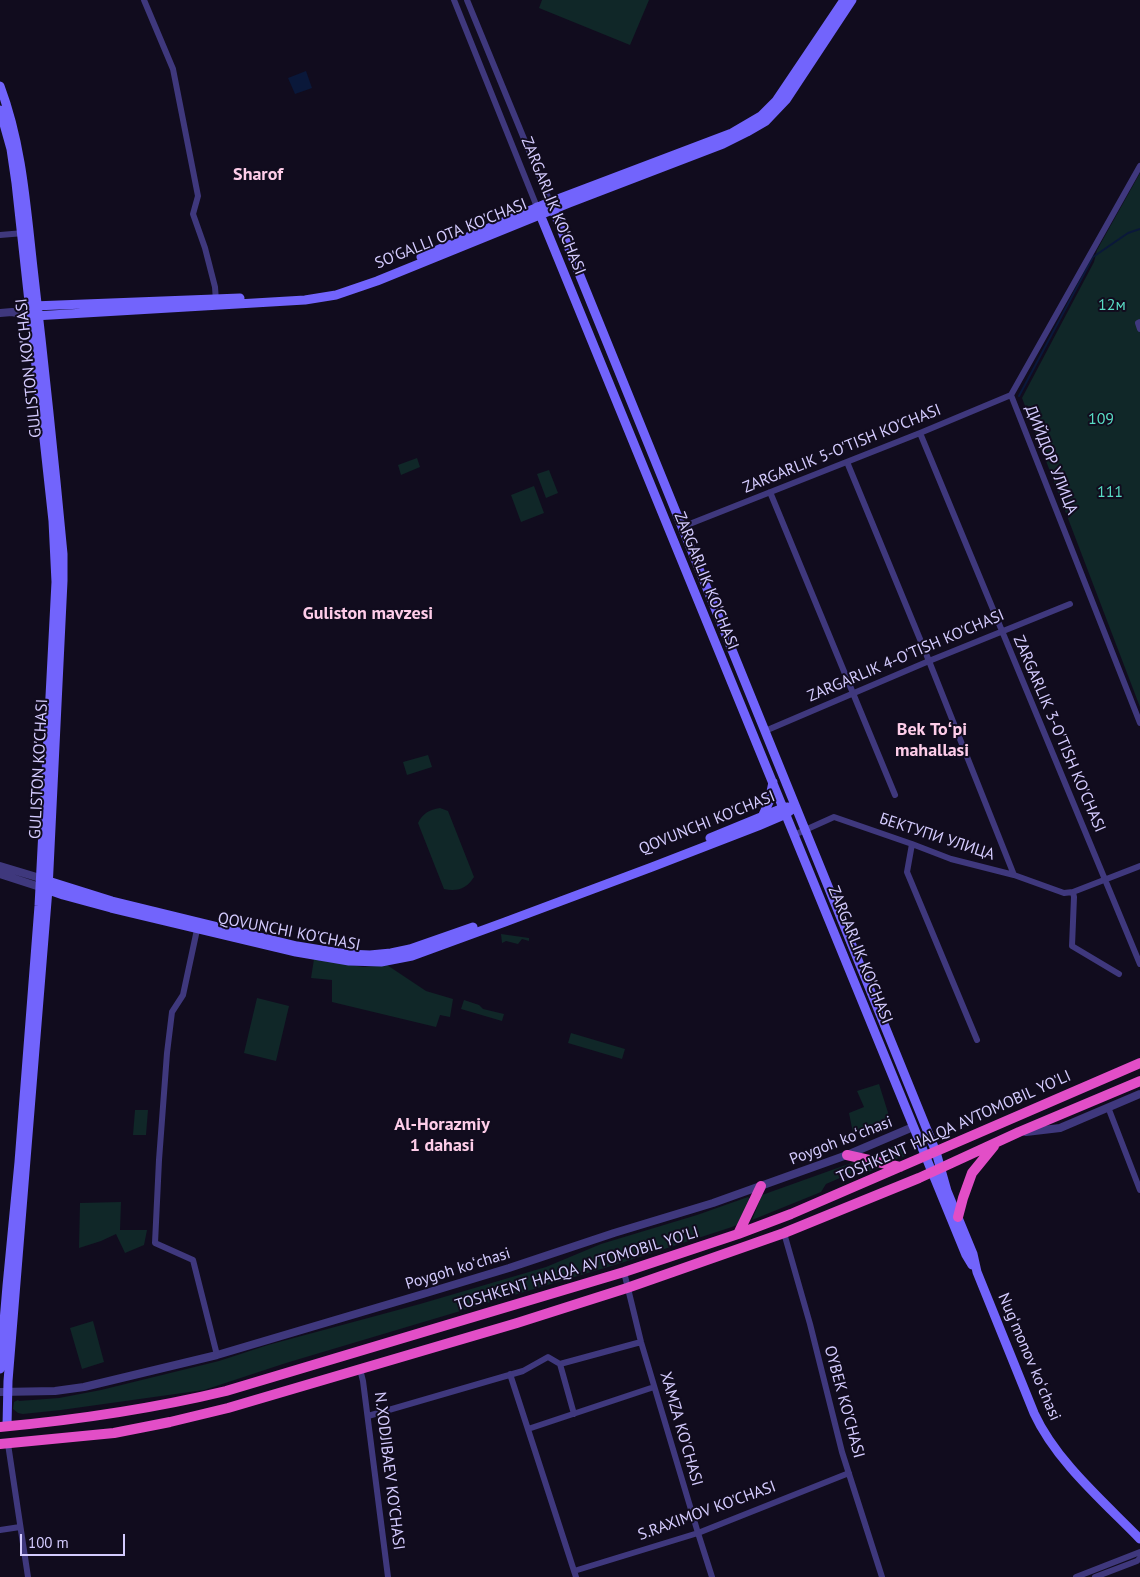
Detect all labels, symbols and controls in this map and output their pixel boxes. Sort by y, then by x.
street label: ZARGARLIK KO'CHASI [517,134,589,278]
district label: Sharof [233,164,283,186]
street label: SO'GALLI OTA KO'CHASI [372,195,530,273]
park label: 12м [1098,295,1126,315]
street label: GULISTON KO'CHASI [12,297,46,439]
street label: ZARGARLIK 5-O'TISH KO'CHASI [740,400,944,498]
street label: ДИЙДОР УЛИЦА [1020,402,1082,518]
park label: 109 [1088,409,1114,429]
park label: 111 [1097,482,1123,502]
street label: ZARGARLIK KO'CHASI [670,509,742,653]
district label: Guliston mavzesi [303,603,433,625]
street label: ZARGARLIK 4-O'TISH KO'CHASI [805,606,1007,706]
street label: ZARGARLIK 3-O'TISH KO'CHASI [1009,633,1109,835]
street label: GULISTON KO'CHASI [26,698,52,840]
district label: Bek Toʻpi mahallasi [895,719,969,762]
street label: QOVUNCHI KO'CHASI [636,787,778,859]
street label: БЕКТУПИ УЛИЦА [877,809,997,865]
street label: ZARGARLIK KO'CHASI [824,883,896,1027]
street label: QOVUNCHI KO'CHASI [216,909,362,955]
street label: TOSHKENT HALQA AVTOMOBIL YO'LI [834,1067,1074,1187]
street label: Poygoh koʻchasi [787,1113,895,1169]
district label: Al-Horazmiy 1 dahasi [394,1114,490,1156]
street label: TOSHKENT HALQA AVTOMOBIL YO'LI [453,1223,701,1315]
street label: Poygoh koʻchasi [403,1244,513,1294]
street label: Nugʻmonov koʻchasi [993,1290,1065,1424]
street label: OYBEK KO'CHASI [820,1344,868,1460]
street label: XAMZA KO'CHASI [656,1370,706,1488]
street label: N.XODJIBAEV KO'CHASI [370,1391,408,1551]
street label: S.RAXIMOV KO'CHASI [635,1477,779,1545]
scale bar [22,1524,128,1556]
text: 100 m [28,1533,69,1552]

